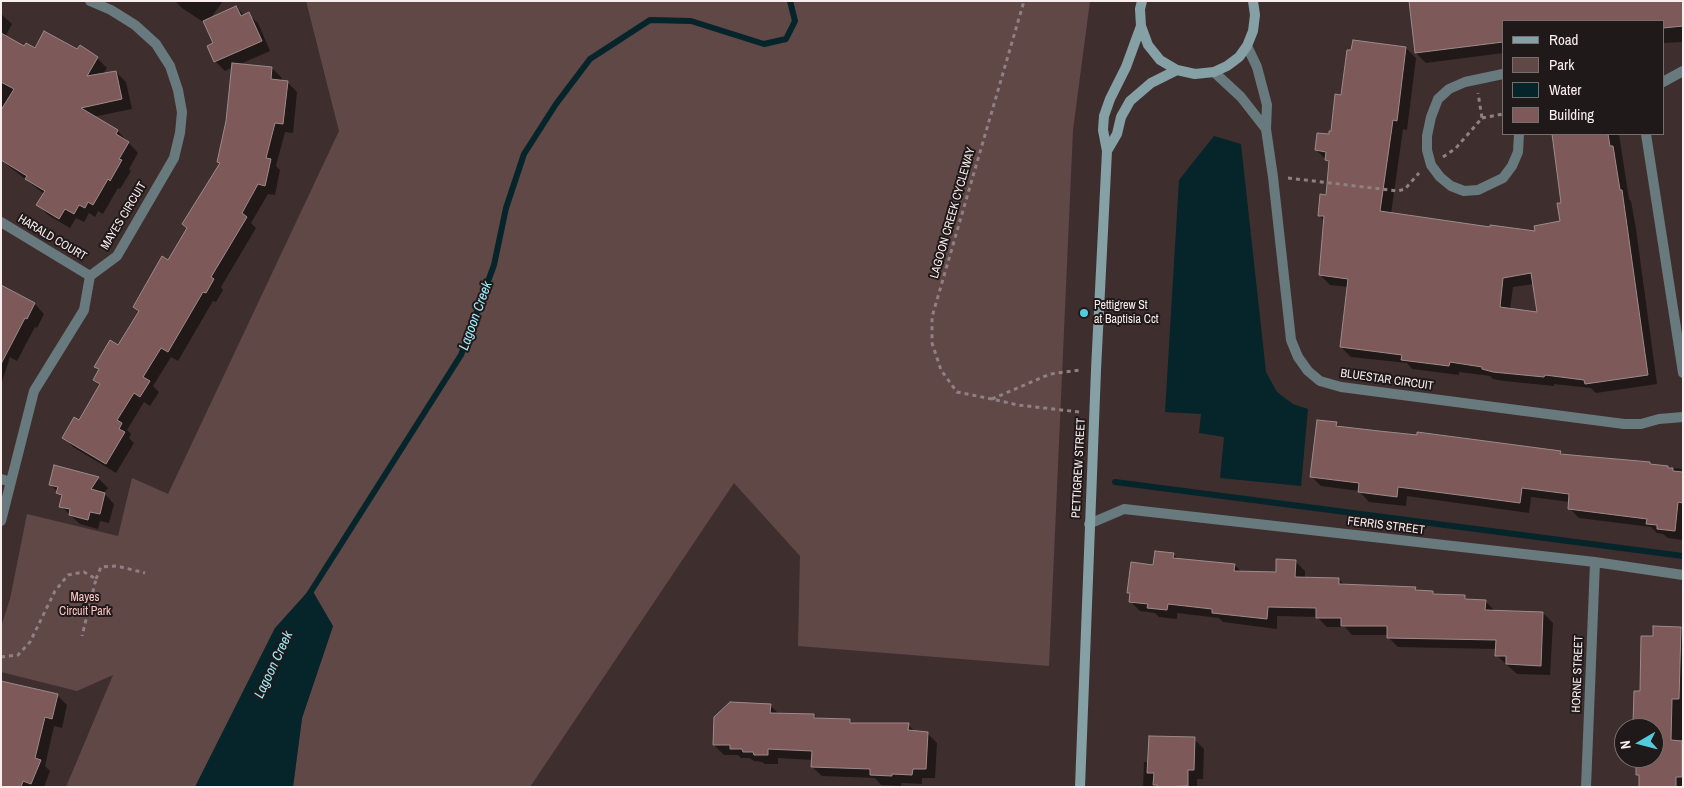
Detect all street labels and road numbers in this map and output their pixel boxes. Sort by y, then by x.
street label: LAGOON CREEK CYCLEWAY [927,146,979,280]
street label: MAYES CIRCUIT [98,180,150,252]
street label: HARALD COURT [15,212,89,264]
street label: BLUESTAR CIRCUIT [1340,366,1434,394]
street label: PETTIGREW STREET [1069,418,1089,518]
street label: FERRIS STREET [1347,514,1425,538]
street label: HORNE STREET [1569,635,1587,713]

